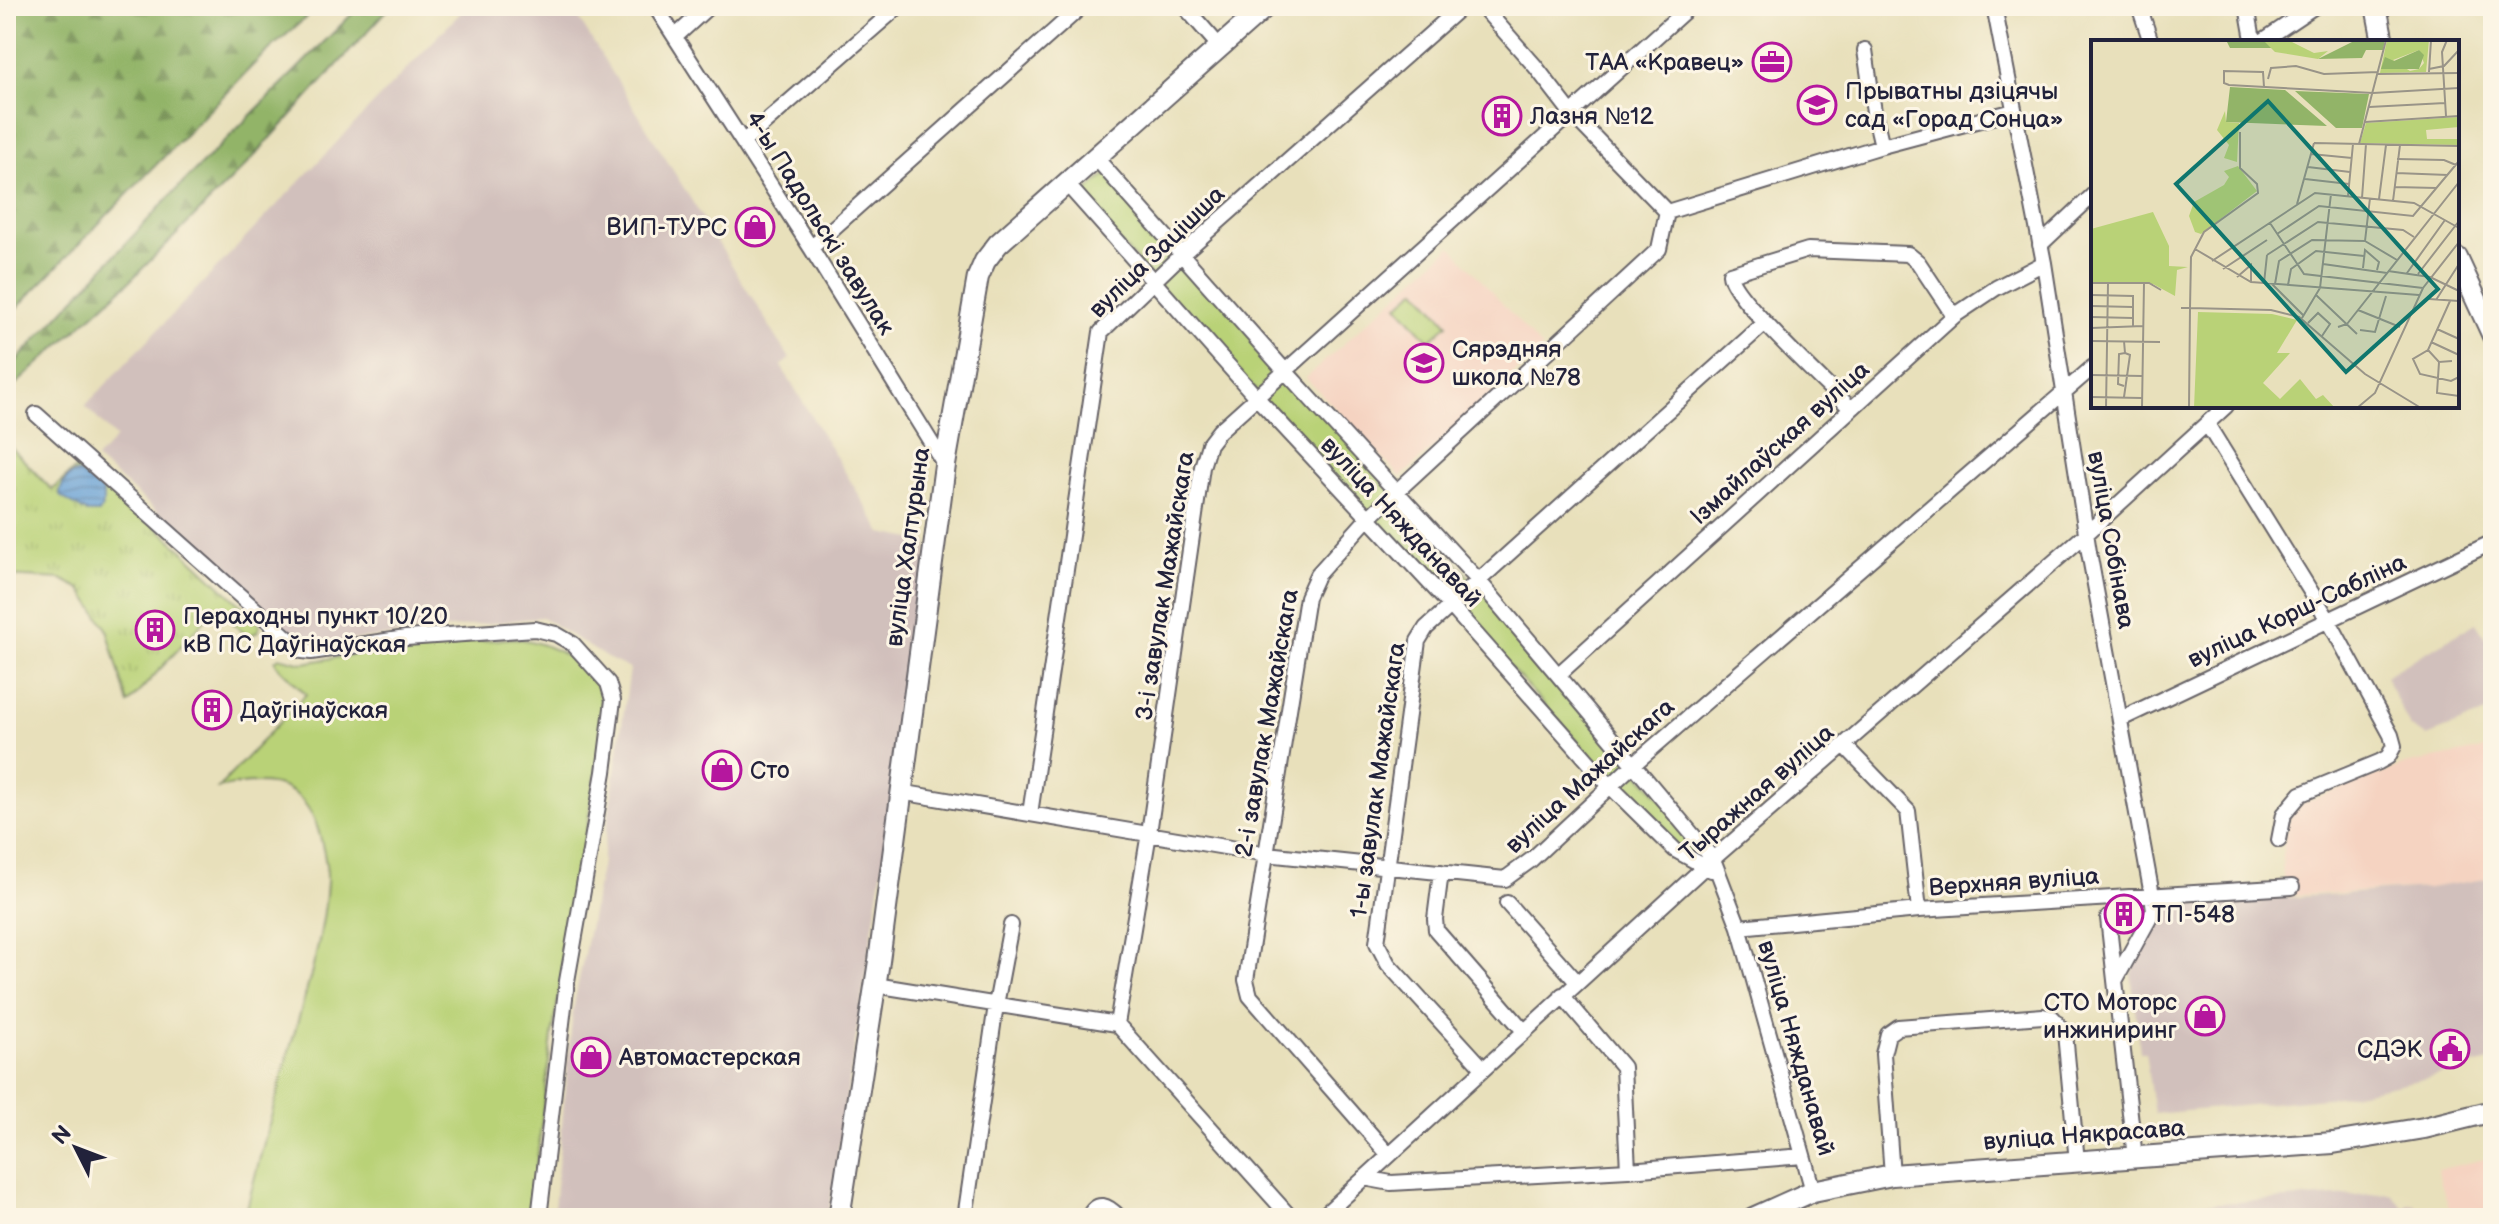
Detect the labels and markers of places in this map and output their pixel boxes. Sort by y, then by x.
office icon: ТАА «Кравец» [1751,41,1793,83]
place label: ТАА «Кравец» [1585,48,1744,77]
place label: Прыватны дзіцячы сад «Горад Сонца» [1845,77,2063,134]
school or university icon: Прыватны дзіцячы сад «Горад Сонца» [1796,84,1838,126]
building icon: Лазня №12 [1481,95,1523,137]
place label: Лазня №12 [1529,102,1654,131]
shop icon: ВИП-ТУРС [734,206,776,248]
place label: ВИП-ТУРС [606,213,727,242]
place label: Сярэдняя школа №78 [1452,335,1581,392]
school or university icon: Сярэдняя школа №78 [1403,342,1445,384]
place label: Пераходны пункт 10/20 кВ ПС Даўгінаўская [183,602,448,659]
building icon: Пераходны пункт 10/20 кВ ПС Даўгінаўская [134,609,176,651]
building icon: Даўгінаўская [191,689,233,731]
place label: Даўгінаўская [240,696,388,725]
shop icon: Сто [701,749,743,791]
place label: Сто [750,756,789,785]
building icon: ТП-548 [2103,893,2145,935]
place label: ТП-548 [2152,900,2235,929]
place label: СТО Моторс инжиниринг [2043,988,2177,1045]
shop icon: СТО Моторс инжиниринг [2184,995,2226,1037]
public building icon: СДЭК [2429,1028,2471,1070]
place label: СДЭК [2357,1035,2423,1064]
shop icon: Автомастерская [570,1036,612,1078]
place label: Автомастерская [618,1043,801,1072]

